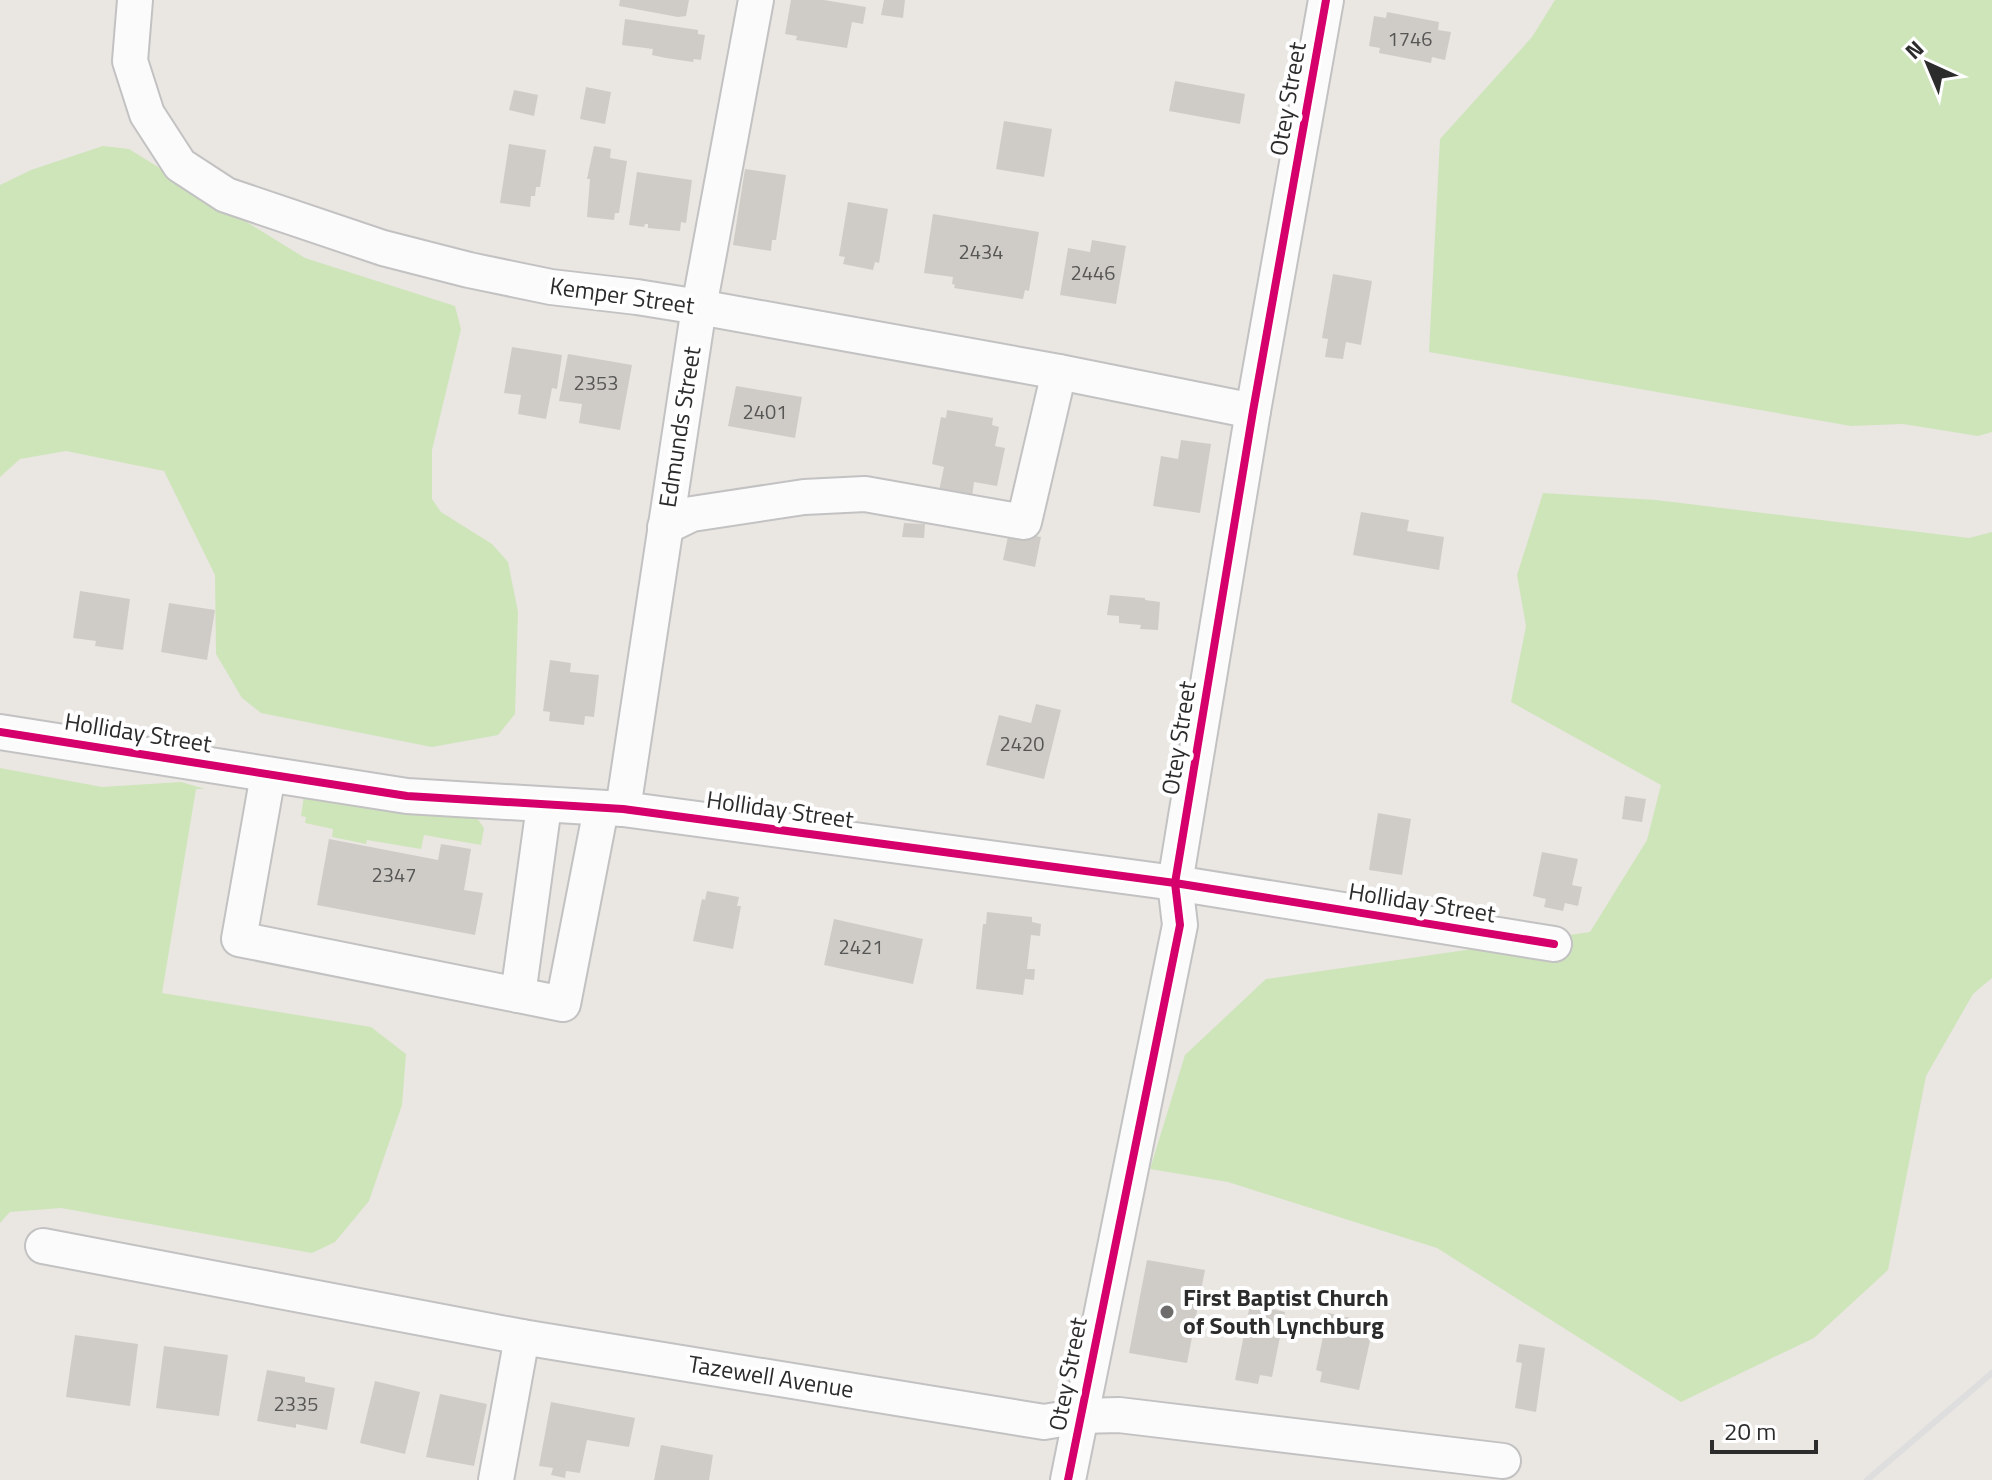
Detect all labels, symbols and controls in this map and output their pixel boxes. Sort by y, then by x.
house number: 1746 [1388,23,1432,54]
north arrow [1888,24,1968,104]
text: N [1897,32,1931,67]
street label: Otey Street [1259,39,1315,159]
house number: 2434 [959,236,1003,267]
house number: 2446 [1071,257,1115,288]
street label: Kemper Street [547,267,697,323]
street label: Edmunds Street [649,343,710,510]
house number: 2353 [574,367,618,398]
house number: 2401 [743,396,787,427]
street label: Otey Street [1151,678,1205,797]
street label: Holliday Street [62,703,215,761]
house number: 2420 [1000,728,1044,759]
street label: Holliday Street [704,781,857,837]
house number: 2347 [372,859,416,890]
street label: Holliday Street [1346,873,1499,931]
house number: 2421 [839,931,883,962]
place label: First Baptist Church of South Lynchburg [1183,1279,1389,1343]
marker: First Baptist Church of South Lynchburg [1158,1303,1176,1321]
street label: Otey Street [1038,1313,1096,1434]
street label: Tazewell Avenue [686,1345,856,1407]
house number: 2335 [274,1388,318,1419]
scale bar [1712,1404,1816,1454]
text: 20 m [1724,1413,1776,1449]

